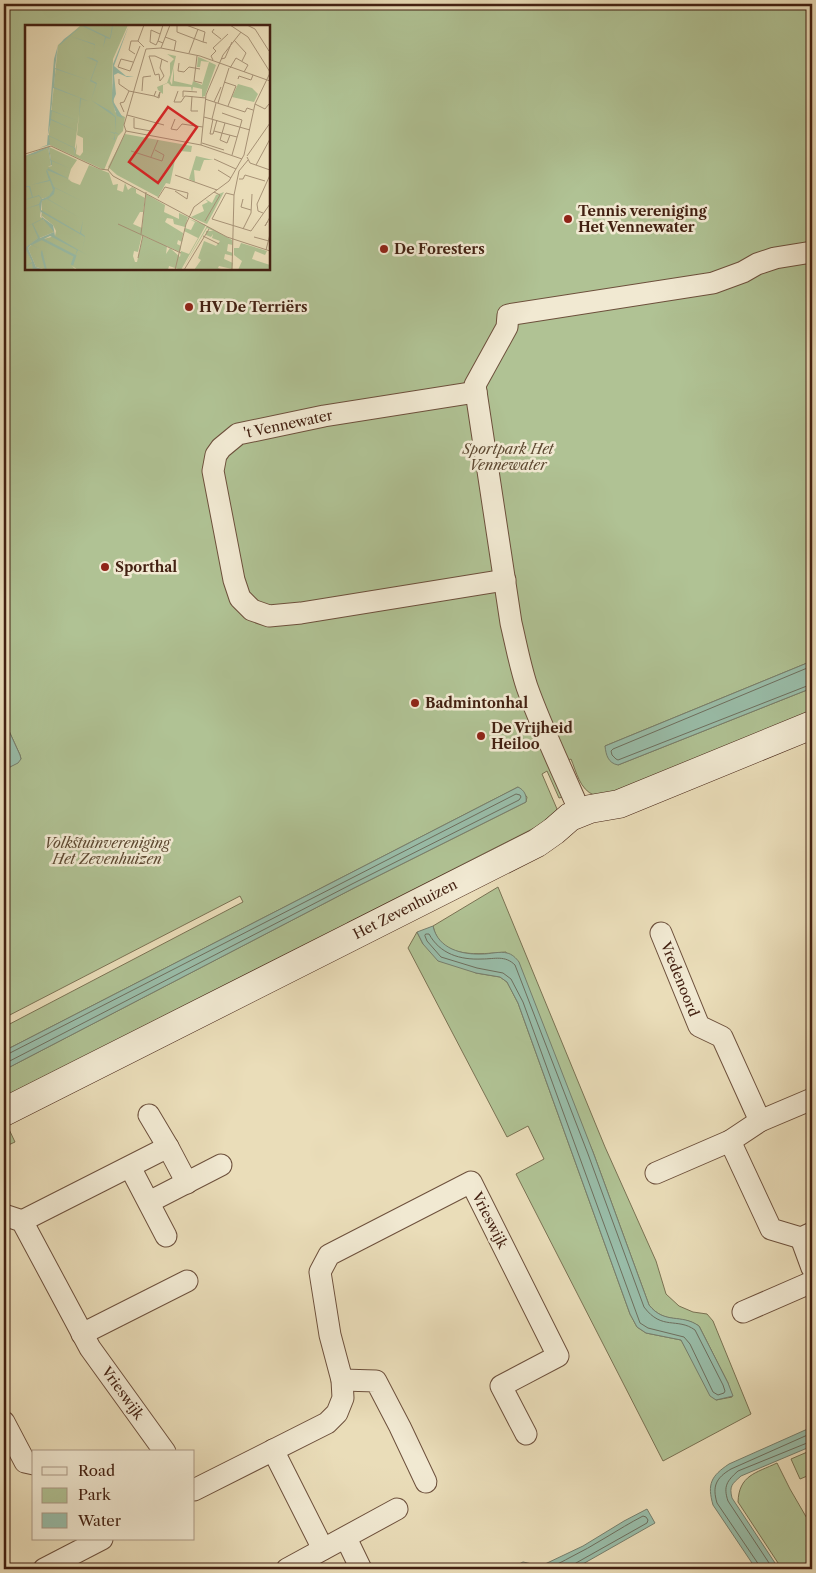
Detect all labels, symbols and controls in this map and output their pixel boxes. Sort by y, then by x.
inset map [25,25,270,270]
place label: Tennis vereniging Het Vennewater [578,202,708,236]
marker: Tennis vereniging Het Vennewater [562,213,574,225]
place label: De Foresters [394,240,485,258]
marker: De Foresters [378,243,390,255]
place label: HV De Terriërs [199,298,308,316]
marker: HV De Terriërs [183,301,195,313]
street label: 't Vennewater [242,406,334,442]
park label: Sportpark Het Vennewater [462,440,554,474]
place label: Sporthal [115,558,177,576]
marker: Sporthal [99,561,111,573]
place label: Badmintonhal [425,694,528,712]
marker: Badmintonhal [409,697,421,709]
place label: De Vrijheid Heiloo [491,719,574,753]
marker: De Vrijheid Heiloo [475,730,487,742]
park label: Volkstuinvereniging Het Zevenhuizen [44,834,172,868]
street label: Het Zevenhuizen [350,875,460,943]
street label: Vredenoord [656,938,703,1019]
street label: Vrieswijk [468,1188,512,1252]
street label: Vrieswijk [97,1362,149,1424]
legend [32,1450,195,1540]
text: Road [78,1461,115,1480]
text: Park [78,1485,112,1504]
text: Water [77,1511,122,1530]

